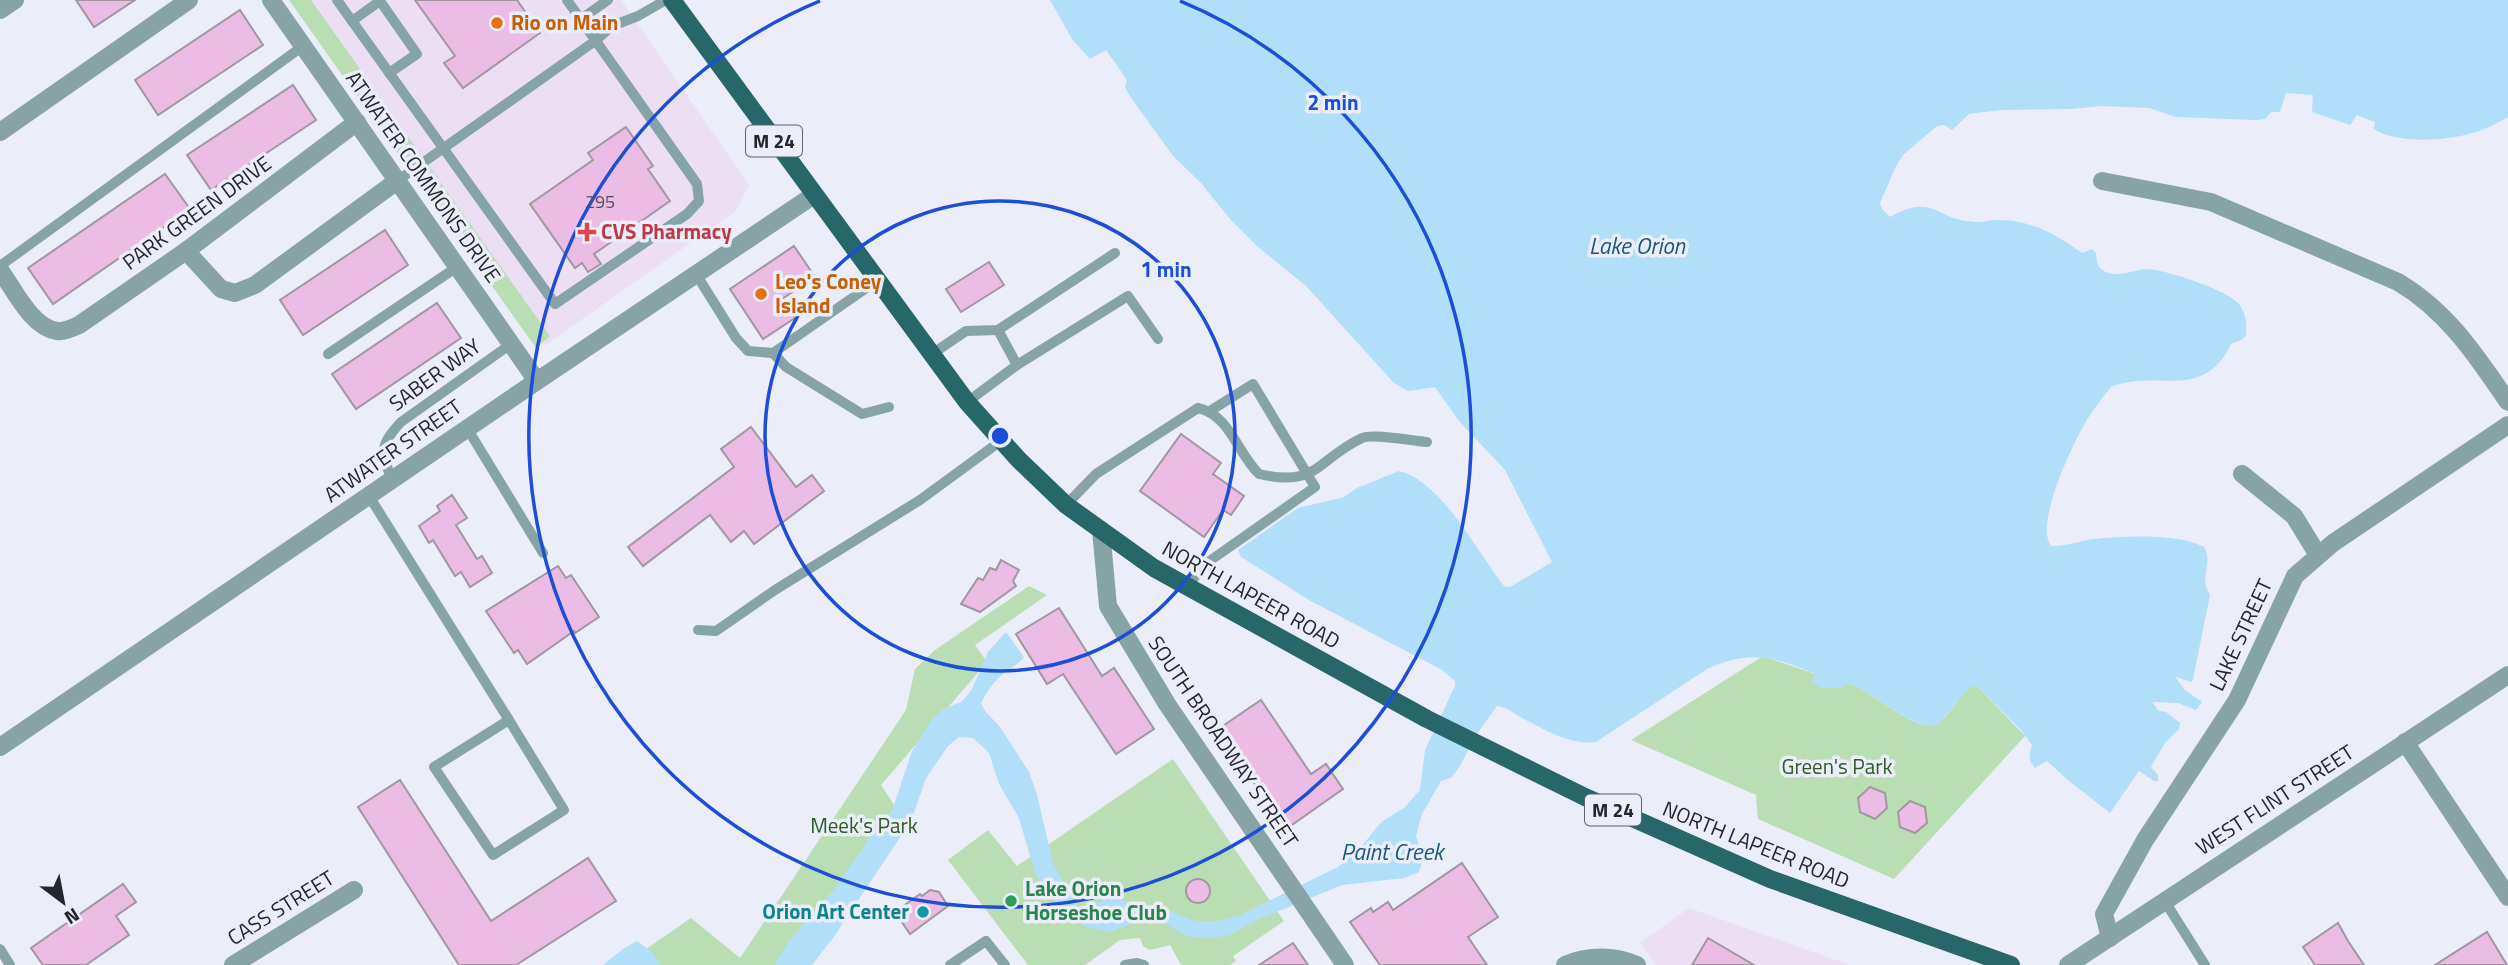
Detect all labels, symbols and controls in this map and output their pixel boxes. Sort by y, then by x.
place label: Rio on Main [511,6,618,38]
marker: Rio on Main [489,15,505,31]
street label: ATWATER COMMONS DRIVE [338,64,509,289]
text: 2 min [1307,86,1359,118]
road number: M 24 [746,125,802,156]
street label: PARK GREEN DRIVE [115,147,278,277]
house number: 295 [585,188,615,215]
place label: CVS Pharmacy [601,215,732,247]
marker: CVS Pharmacy [579,224,595,240]
water label: Lake Orion [1589,228,1686,263]
text: 1 min [1140,253,1192,285]
place label: Leo's Coney Island [775,265,882,321]
marker: Leo's Coney Island [753,286,769,302]
street label: SABER WAY [382,329,488,419]
street label: ATWATER STREET [317,391,468,510]
centre of rings [988,424,1012,448]
street label: NORTH LAPEER ROAD [1157,532,1346,656]
street label: LAKE STREET [2200,573,2280,696]
street label: SOUTH BROADWAY STREET [1141,629,1307,854]
street label: WEST FLINT STREET [2189,736,2360,862]
park label: Green's Park [1781,750,1893,782]
street label: NORTH LAPEER ROAD [1658,792,1855,896]
road number: M 24 [1585,794,1641,825]
park label: Meek's Park [810,809,918,841]
water label: Paint Creek [1341,834,1446,869]
street label: CASS STREET [221,862,340,953]
north arrow [28,867,98,937]
place label: Lake Orion Horseshoe Club [1025,872,1167,928]
marker: Lake Orion Horseshoe Club [1003,893,1019,909]
place label: Orion Art Center [762,895,909,927]
text: N [59,901,86,933]
marker: Orion Art Center [915,904,931,920]

